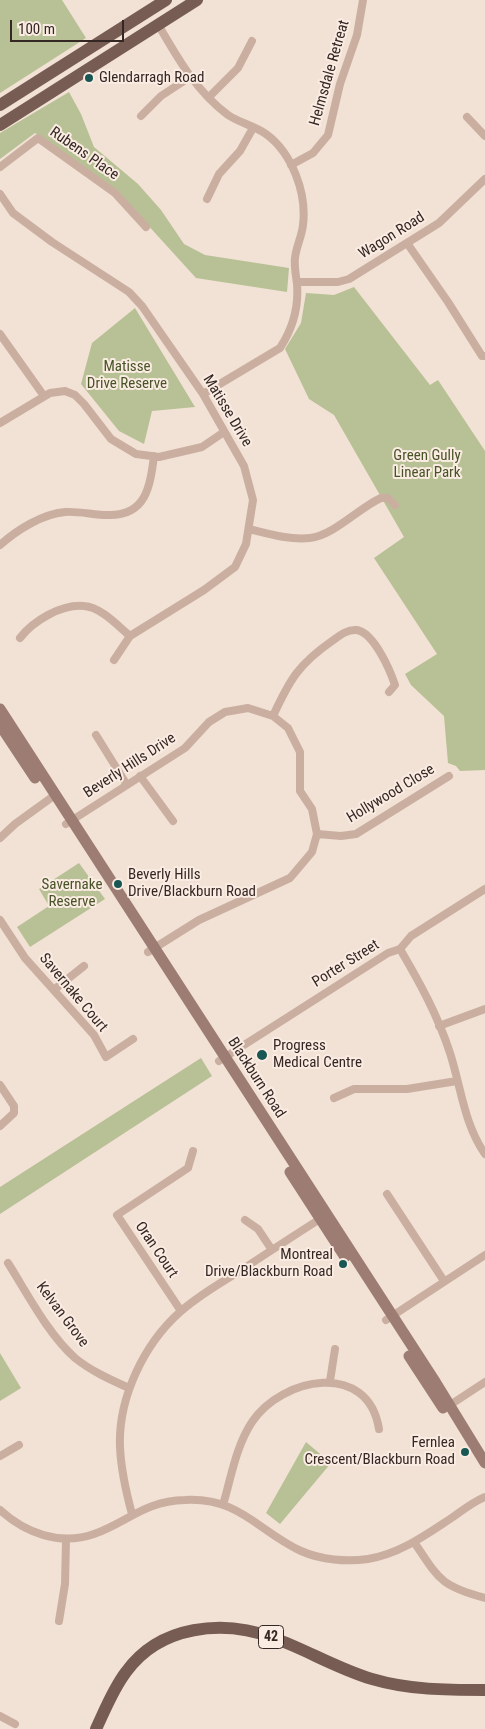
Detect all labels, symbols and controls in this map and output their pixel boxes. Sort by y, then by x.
scale bar [12,10,126,42]
street label: Helmsdale Retreat [306,18,354,128]
text: 100 m [18,20,55,38]
place label: Glendarragh Road [99,69,204,87]
marker: Glendarragh Road [83,72,95,84]
street label: Rubens Place [46,124,122,184]
street label: Wagon Road [356,209,428,263]
park label: Matisse Drive Reserve [87,358,167,393]
street label: Matisse Drive [199,372,255,450]
park label: Green Gully Linear Park [393,447,461,482]
street label: Beverly Hills Drive [81,730,179,802]
street label: Hollywood Close [344,761,438,827]
place label: Beverly Hills Drive/Blackburn Road [128,866,256,901]
park label: Savernake Reserve [42,876,102,911]
marker: Beverly Hills Drive/Blackburn Road [112,878,124,890]
street label: Porter Street [309,936,383,992]
street label: Savernake Court [35,950,111,1036]
street label: Blackburn Road [223,1034,289,1122]
place label: Progress Medical Centre [273,1037,362,1072]
marker: Progress Medical Centre [255,1048,269,1062]
street label: Oran Court [131,1219,181,1281]
place label: Montreal Drive/Blackburn Road [205,1246,333,1281]
marker: Montreal Drive/Blackburn Road [337,1258,349,1270]
street label: Kelvan Grove [32,1279,92,1351]
place label: Fernlea Crescent/Blackburn Road [304,1434,455,1469]
marker: Fernlea Crescent/Blackburn Road [459,1446,471,1458]
road number: 42 [258,1625,284,1648]

